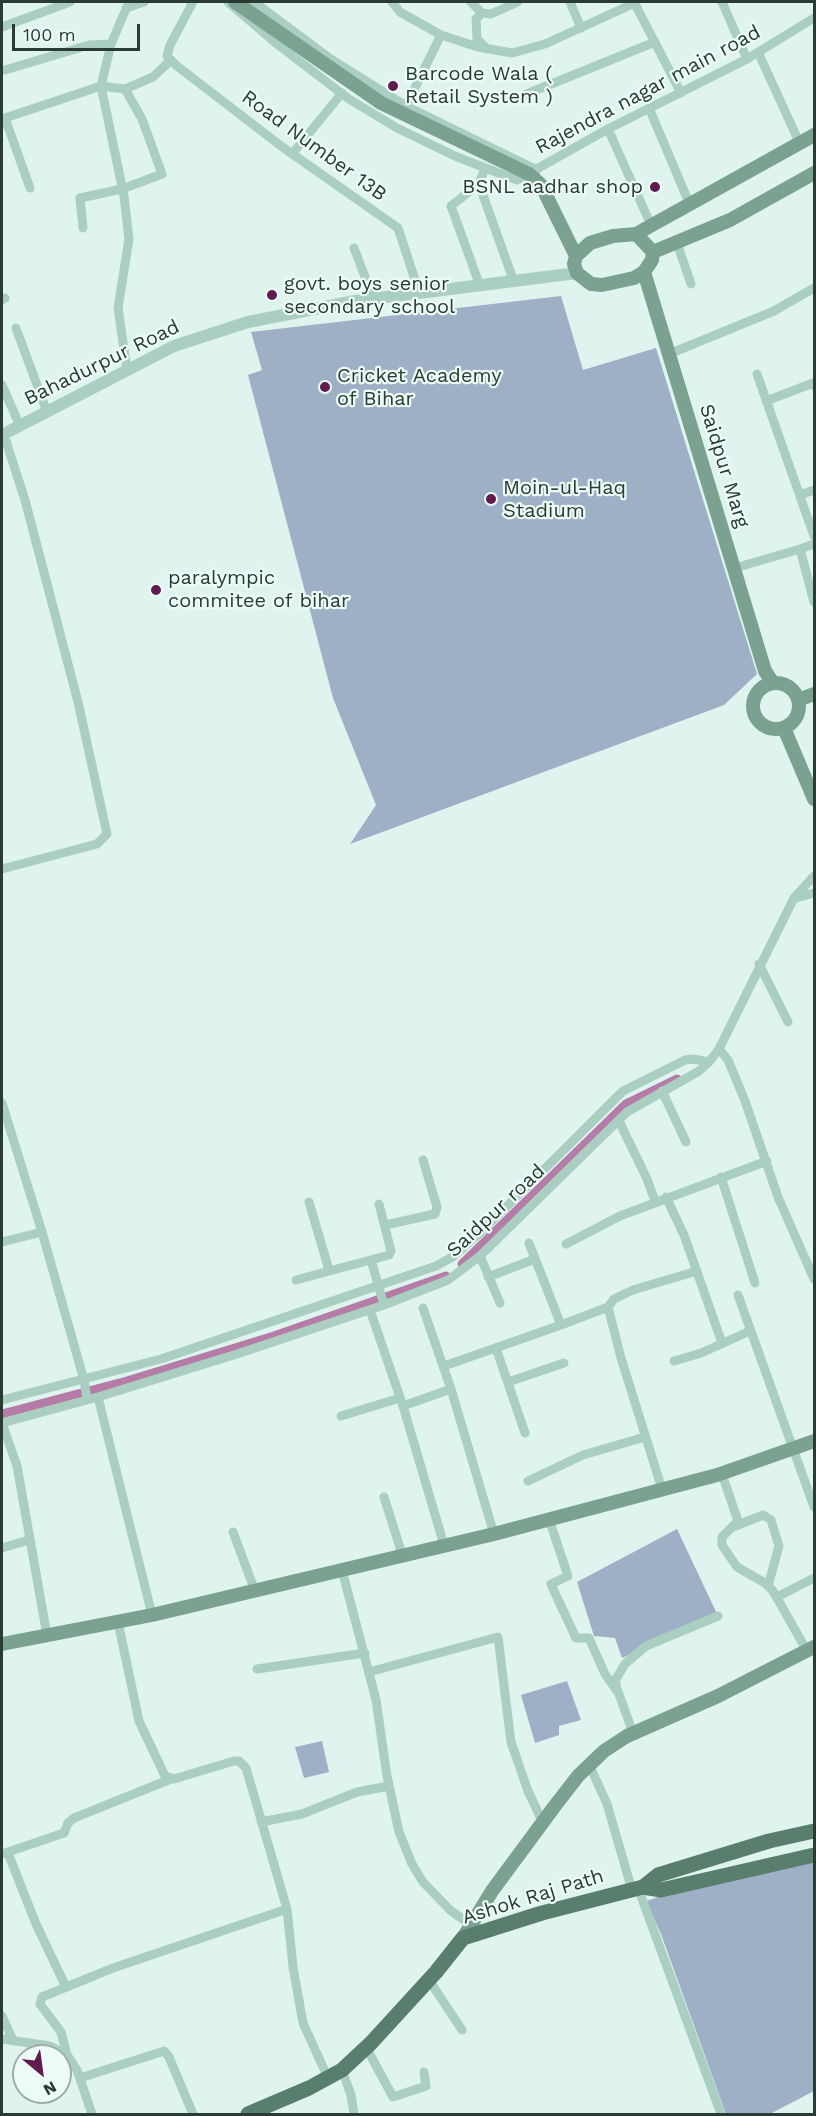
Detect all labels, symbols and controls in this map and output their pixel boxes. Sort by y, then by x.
scale bar [15,12,142,50]
street label: Rajendra nagar main road [531,20,765,160]
text: 100 m [23,24,76,45]
place label: Barcode Wala ( Retail System ) [405,62,553,109]
marker: Barcode Wala ( Retail System ) [386,79,400,93]
street label: Road Number 13B [237,85,391,207]
place label: BSNL aadhar shop [462,175,643,199]
marker: BSNL aadhar shop [648,180,662,194]
place label: govt. boys senior secondary school [284,272,455,319]
marker: govt. boys senior secondary school [265,288,279,302]
street label: Bahadurpur Road [20,315,184,411]
place label: Cricket Academy of Bihar [337,364,502,411]
marker: Cricket Academy of Bihar [318,380,332,394]
street label: Saidpur Marg [694,401,754,531]
place label: Moin-ul-Haq Stadium [503,476,626,523]
marker: Moin-ul-Haq Stadium [484,492,498,506]
place label: paralympic commitee of bihar [168,566,349,613]
marker: paralympic commitee of bihar [149,583,163,597]
street label: Saidpur road [442,1159,550,1263]
street label: Ashok Raj Path [459,1864,607,1930]
north arrow [12,2044,72,2104]
text: N [40,2077,60,2100]

